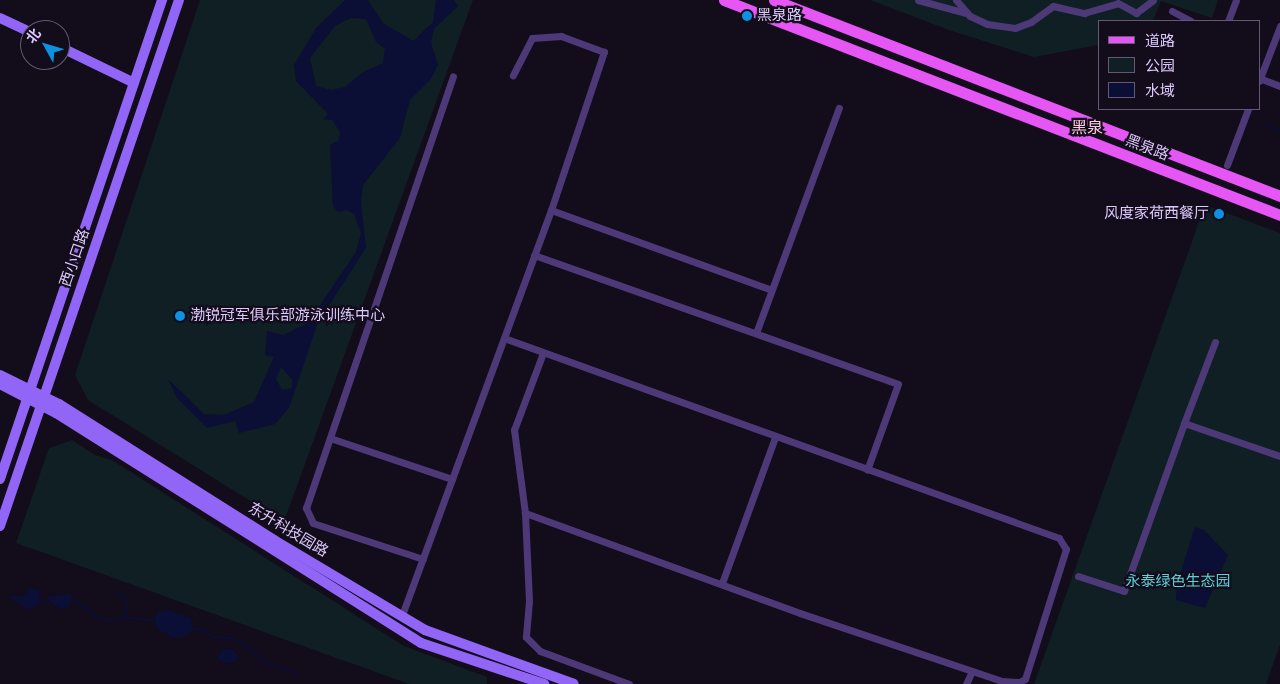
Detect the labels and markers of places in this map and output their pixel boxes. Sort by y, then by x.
place label: 黑泉路 [757,7,802,25]
marker: 黑泉路 [741,10,753,22]
place label: 风度家荷西餐厅 [1104,205,1209,223]
marker: 风度家荷西餐厅 [1213,208,1225,220]
place label: 渤锐冠军俱乐部游泳训练中心 [190,307,385,325]
marker: 渤锐冠军俱乐部游泳训练中心 [174,310,186,322]

